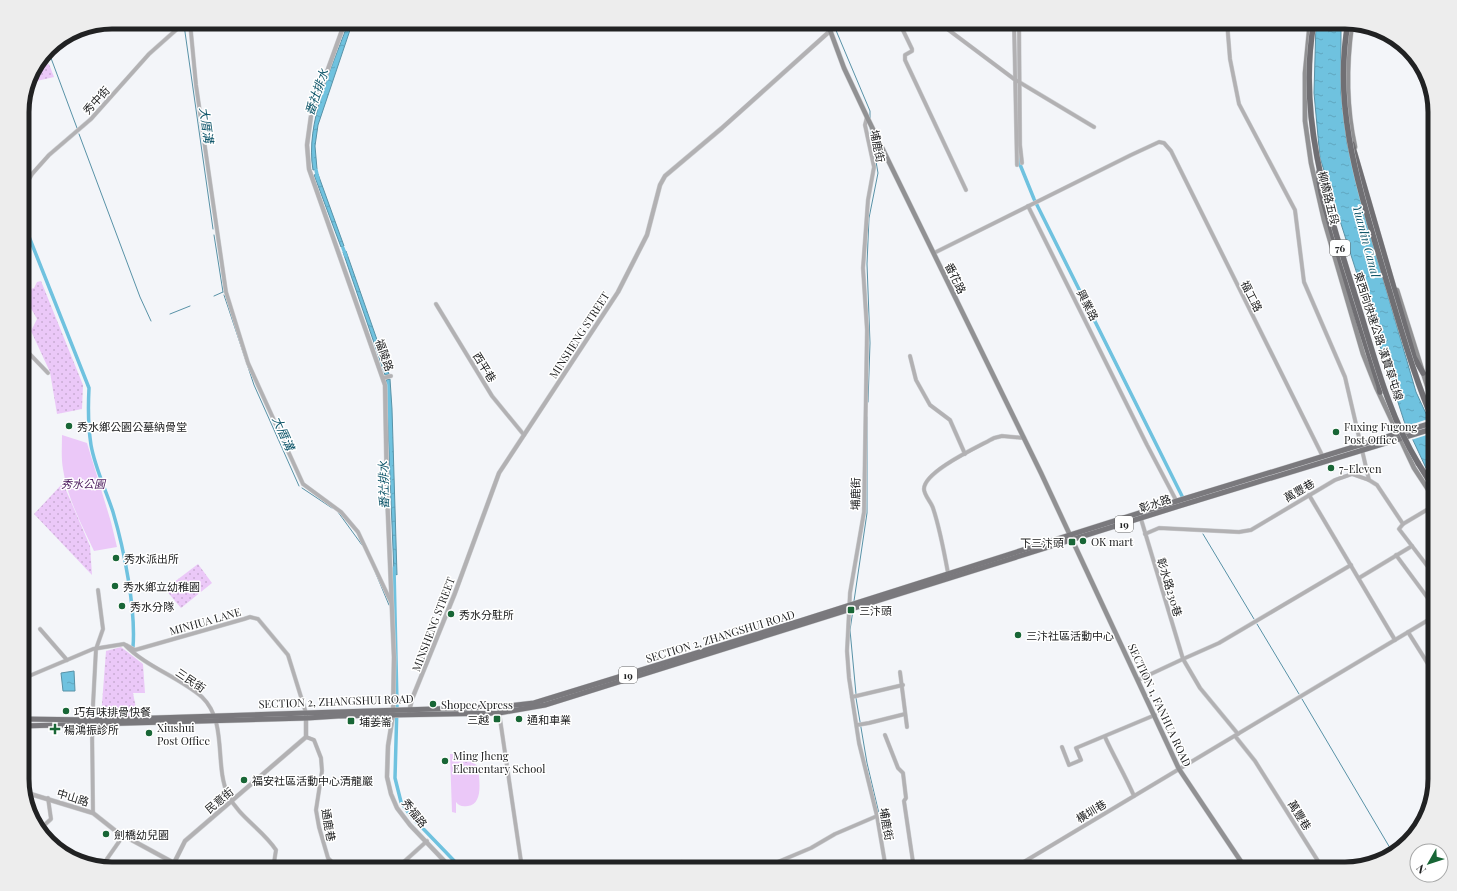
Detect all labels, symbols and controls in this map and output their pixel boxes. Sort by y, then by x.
water label: 番社排水 [301,66,332,117]
street label: 秀中街 [79,83,113,117]
water label: 大厝溝 [197,106,218,146]
street label: 埔鹿街 [867,128,889,164]
street label: 柳橋路五段 [1315,170,1343,226]
water label: Yuanlin Canal [1350,203,1385,280]
road number: 76 [1330,240,1350,256]
street label: 番花路 [942,260,970,296]
street label: 東西向快速公路 漢寶草屯線 [1351,270,1407,402]
street label: 福工路 [1238,278,1266,314]
street label: 興業路 [1074,287,1102,323]
street label: MINSHENG STREET [545,289,613,381]
street label: 福陵路 [373,337,397,373]
street label: 西平巷 [470,349,500,385]
water label: 大厝溝 [269,413,299,455]
place label: 秀水鄉公園公墓納骨堂 [77,419,187,434]
place label: Fuxing Fugong Post Office [1344,419,1417,447]
marker: 秀水鄉公園公墓納骨堂 [64,421,74,431]
marker: Fuxing Fugong Post Office [1331,427,1341,437]
water label: 番社排水 [375,460,391,509]
place label: 7-Eleven [1339,461,1382,476]
marker: 7-Eleven [1326,463,1336,473]
street label: 萬豐巷 [1281,475,1317,505]
park label: 秀水公園 [61,476,107,491]
street label: 埔鹿街 [847,477,863,511]
street label: 彰水路 [1137,491,1173,515]
road number: 19 [1115,516,1133,532]
place label: OK mart [1091,534,1133,549]
place label: 下三汴頭 [1020,535,1064,550]
marker: OK mart [1078,536,1088,546]
marker: 下三汴頭 [1067,537,1077,547]
place label: 秀水派出所 [124,551,179,566]
marker: 秀水派出所 [111,553,121,563]
street label: 彰水路230巷 [1154,556,1186,618]
street label: MINSHENG STREET [408,574,458,674]
place label: 秀水鄉立幼稚園 [123,579,200,594]
marker: 秀水鄉立幼稚園 [110,581,120,591]
place label: 秀水分隊 [130,599,174,614]
marker: 秀水分隊 [117,601,127,611]
place label: 三汴頭 [859,603,892,618]
street label: MINHUA LANE [167,604,243,638]
marker: 三汴頭 [846,605,856,615]
street label: SECTION 2, ZHANGSHUI ROAD [644,606,796,666]
place label: 秀水分駐所 [459,607,514,622]
marker: 秀水分駐所 [446,609,456,619]
place label: 三汴社區活動中心 [1026,628,1114,643]
marker: 三汴社區活動中心 [1013,630,1023,640]
street label: SECTION 1, FANHUA ROAD [1125,641,1195,769]
street label: 三民街 [173,665,209,695]
road number: 19 [619,667,637,683]
street label: SECTION 2, ZHANGSHUI ROAD [258,691,414,711]
place label: Shopee Xpress [441,697,513,712]
marker: Shopee Xpress [428,699,438,709]
place label: 巧有味排骨快餐 [74,704,151,719]
marker: 巧有味排骨快餐 [61,706,71,716]
place label: 三越 [467,712,489,727]
place label: 通和車業 [527,712,571,727]
place label: 埔姜崙 [359,714,392,729]
marker: 三越 [492,714,502,724]
marker: 通和車業 [514,714,524,724]
marker: 埔姜崙 [346,716,356,726]
place label: Xiushui Post Office [157,720,210,748]
place label: 楊鴻振診所 [64,722,119,737]
marker: 楊鴻振診所 [49,723,61,735]
marker: Xiushui Post Office [144,728,154,738]
place label: Ming Jheng Elementary School [453,748,545,776]
marker: Ming Jheng Elementary School [440,756,450,766]
place label: 福安社區活動中心清龍巖 [252,773,373,788]
marker: 福安社區活動中心清龍巖 [239,775,249,785]
street label: 民意街 [202,784,236,816]
street label: 中山路 [55,785,91,809]
street label: 秀福路 [399,795,431,831]
street label: 橫圳巷 [1073,796,1109,826]
street label: 萬豐巷 [1285,797,1315,833]
street label: 埔鹿街 [877,806,897,842]
street label: 通鹿巷 [319,807,339,843]
place label: 劍橋幼兒園 [114,827,169,842]
marker: 劍橋幼兒園 [101,829,111,839]
north arrow [1409,843,1449,883]
text: N [1412,862,1429,877]

